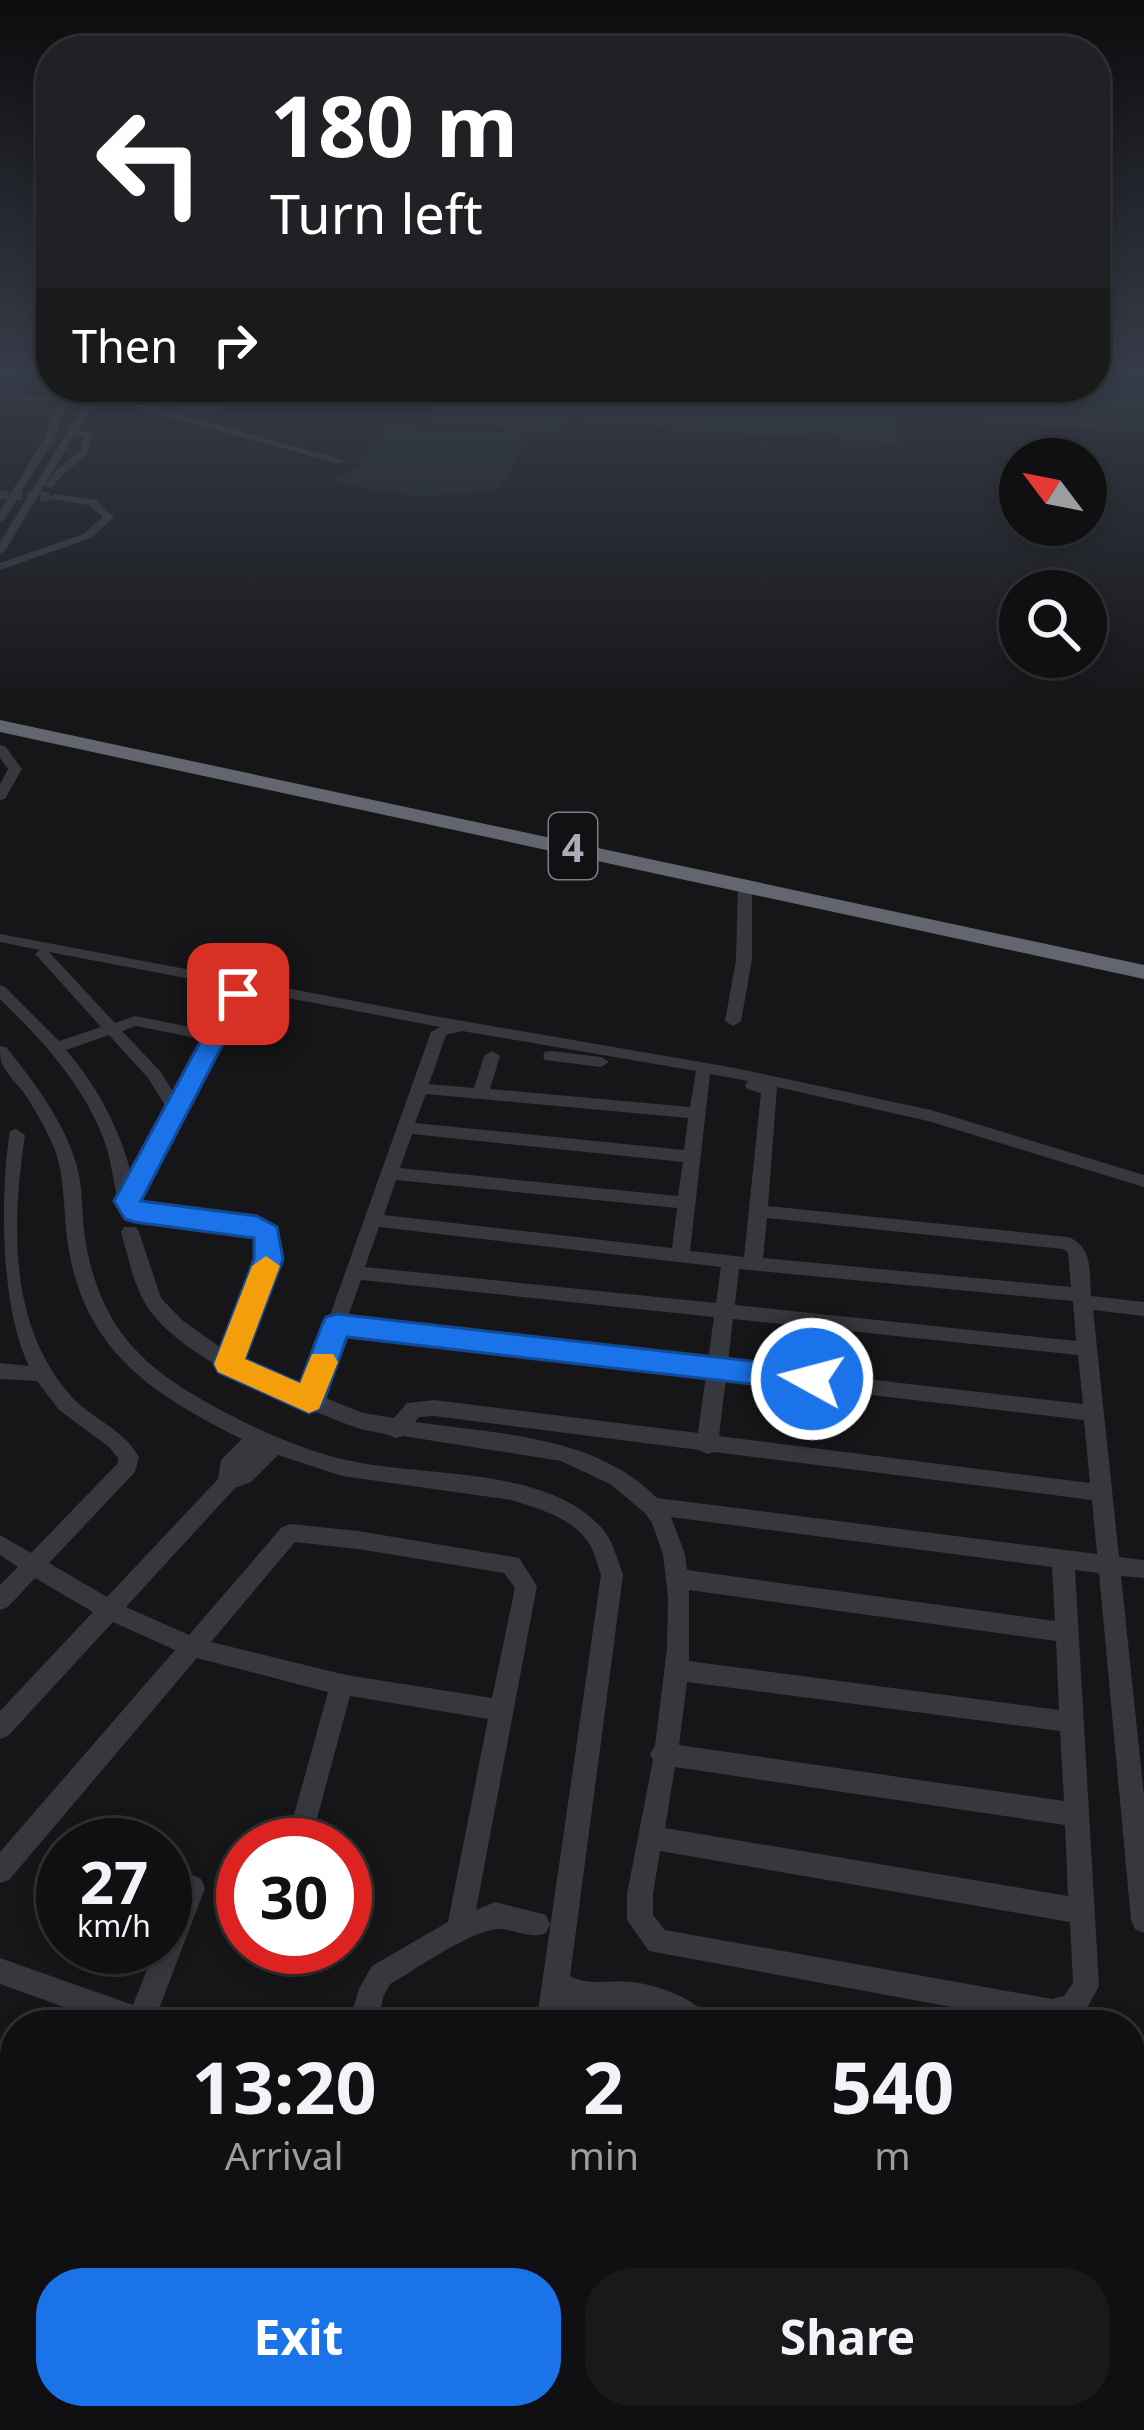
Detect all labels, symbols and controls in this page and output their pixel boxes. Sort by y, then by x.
text: 180 m [270,67,518,182]
icon: left [72,84,228,240]
text: Turn left [270,176,483,250]
icon: right [202,312,268,378]
text: Then [72,315,178,376]
north arrow [999,438,1107,546]
map controls [999,438,1107,678]
button: search [999,570,1107,678]
road number: 4 [549,813,597,879]
pin [187,943,289,1045]
icon: arrive [205,961,271,1027]
position arrow [749,1316,875,1442]
speed limit sign: 30 [216,1818,372,1974]
text: 27 [80,1840,148,1922]
text: km/h [77,1905,151,1946]
text: 13:20 [192,2037,377,2135]
text: 2 [583,2037,624,2135]
text: 540 [831,2037,954,2135]
text: Arrival [225,2128,344,2181]
text: min [568,2128,639,2181]
text: m [874,2128,911,2181]
button: Exit [36,2268,561,2406]
button: Share [585,2268,1110,2406]

